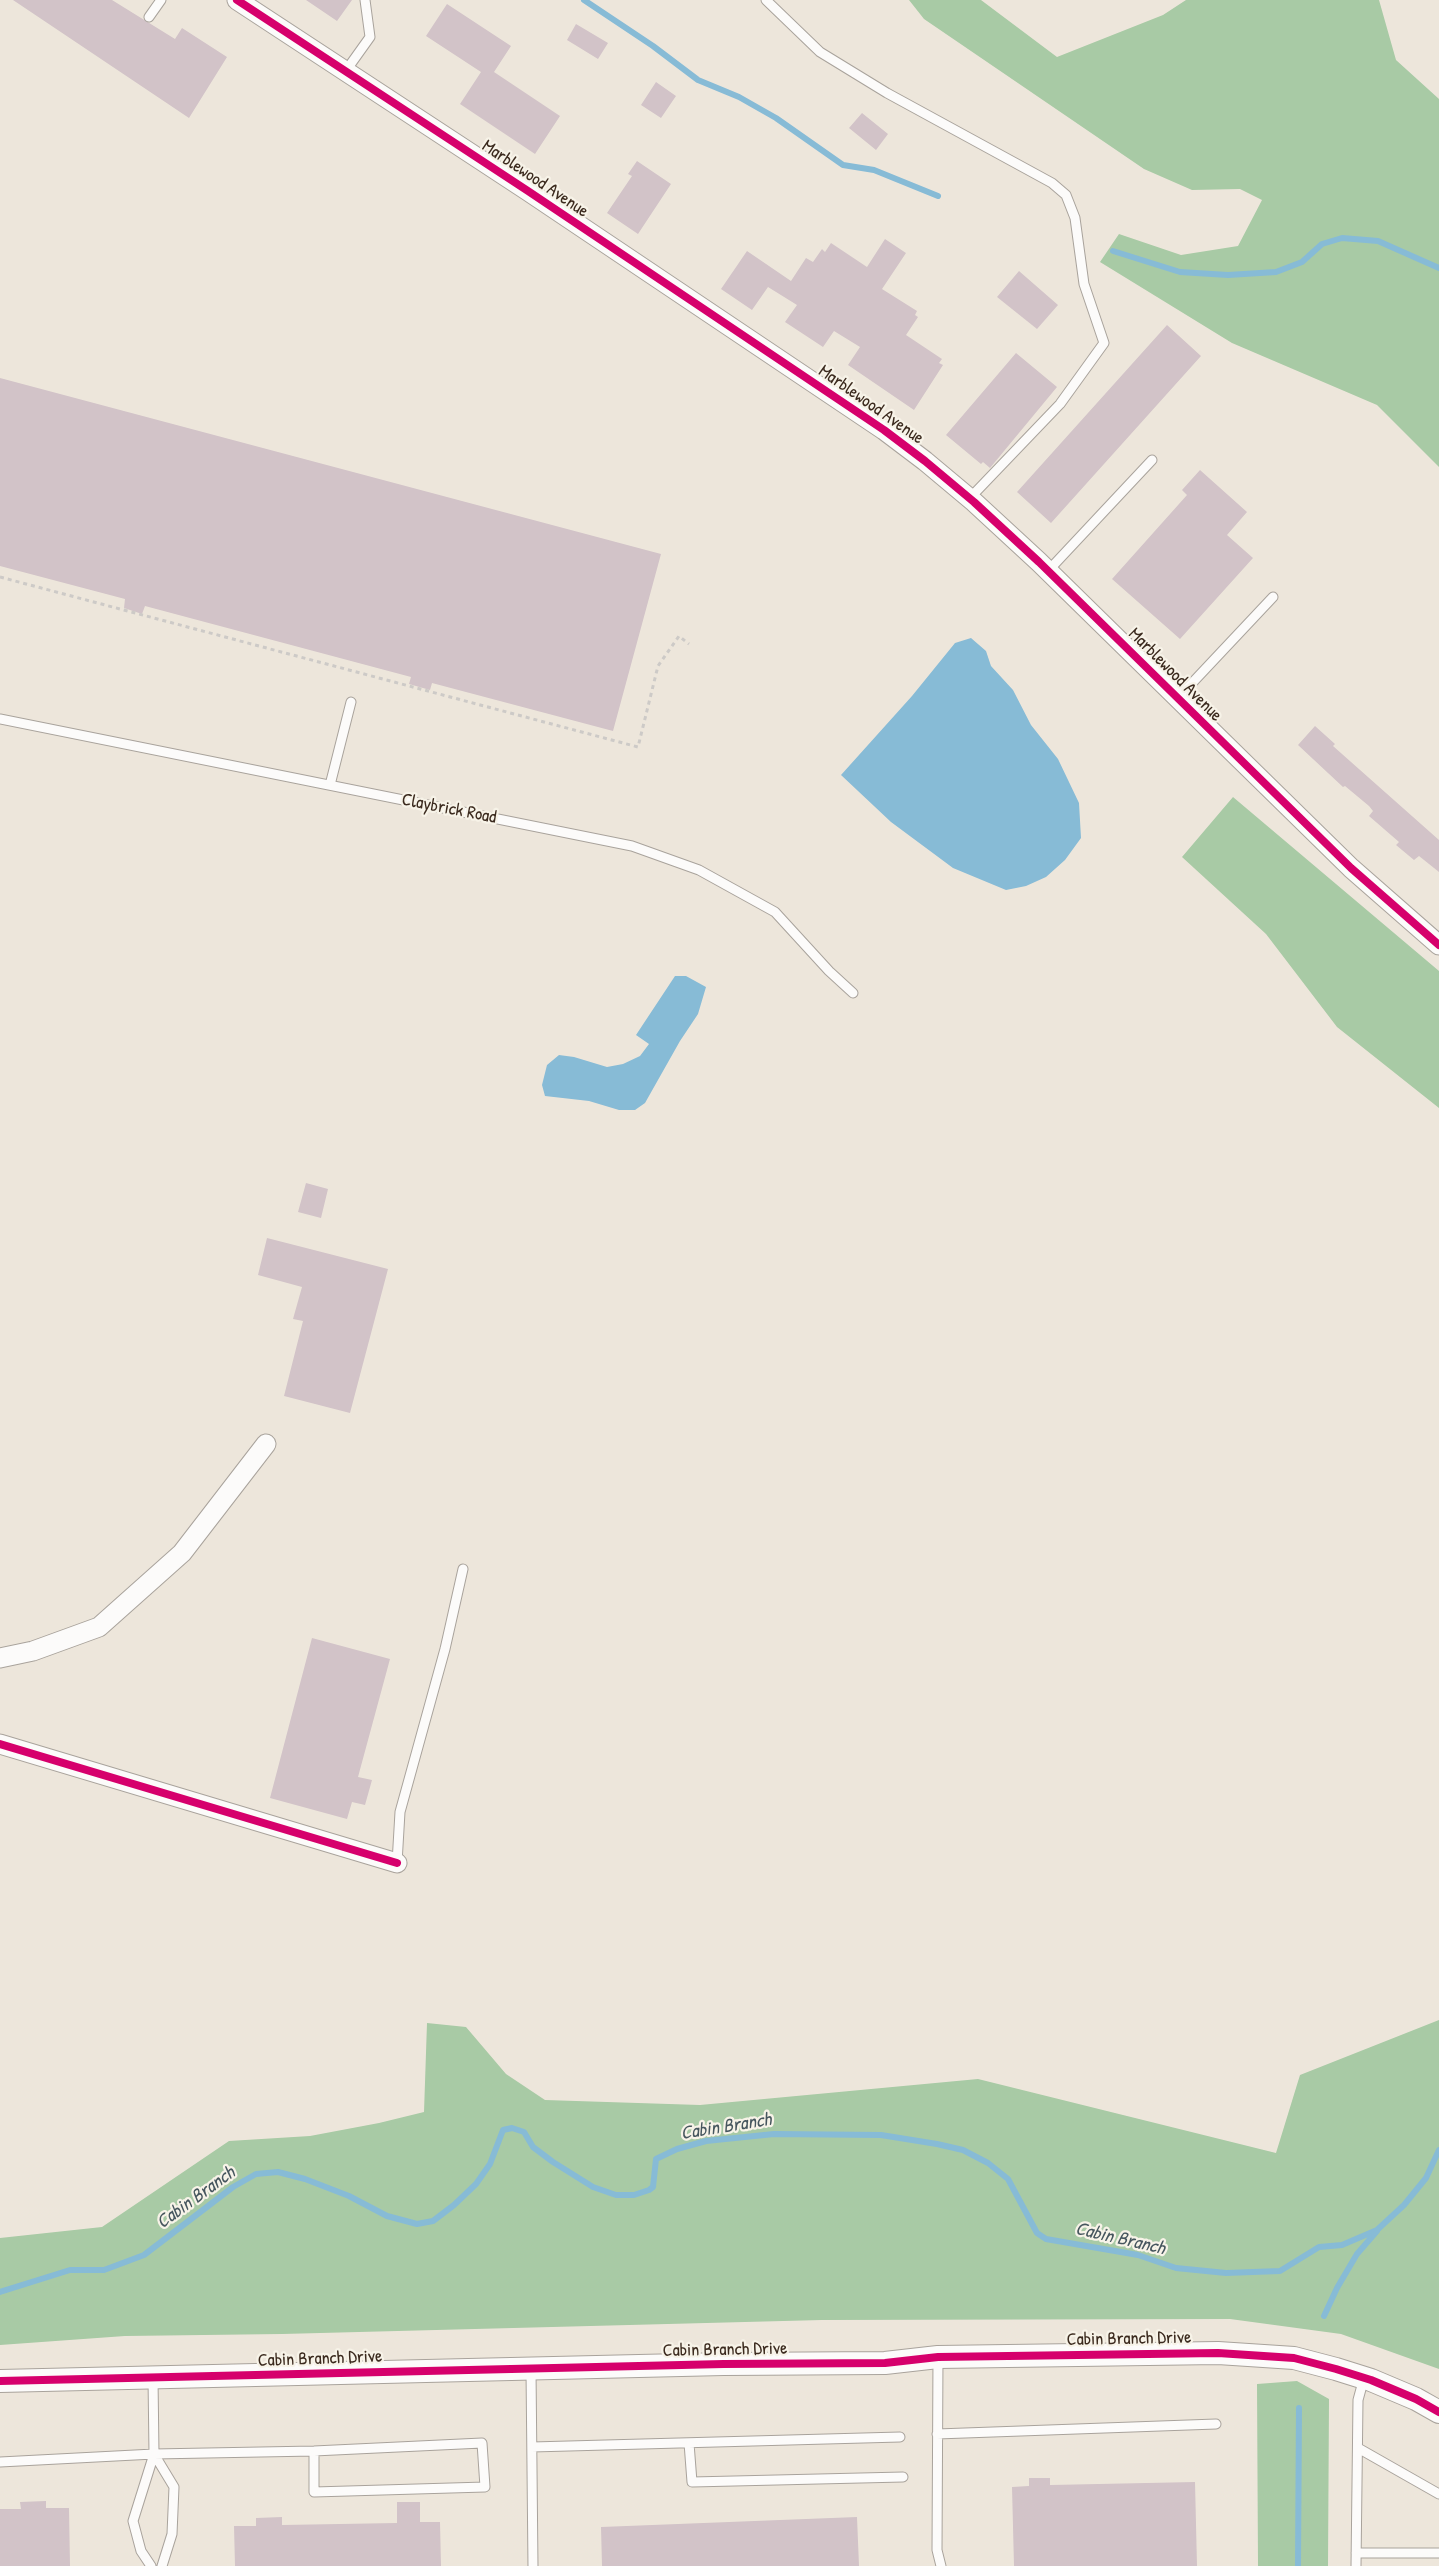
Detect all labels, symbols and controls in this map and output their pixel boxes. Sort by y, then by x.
street label: Marblewood Avenue [478,135,592,223]
street label: Marblewood Avenue [814,361,928,449]
street label: Marblewood Avenue [1124,624,1226,726]
street label: Claybrick Road [400,789,498,829]
water label: Cabin Branch [679,2109,773,2145]
water label: Cabin Branch [152,2162,240,2234]
water label: Cabin Branch [1073,2218,1167,2260]
street label: Cabin Branch Drive [1067,2327,1191,2351]
street label: Cabin Branch Drive [663,2338,787,2362]
street label: Cabin Branch Drive [257,2346,383,2372]

